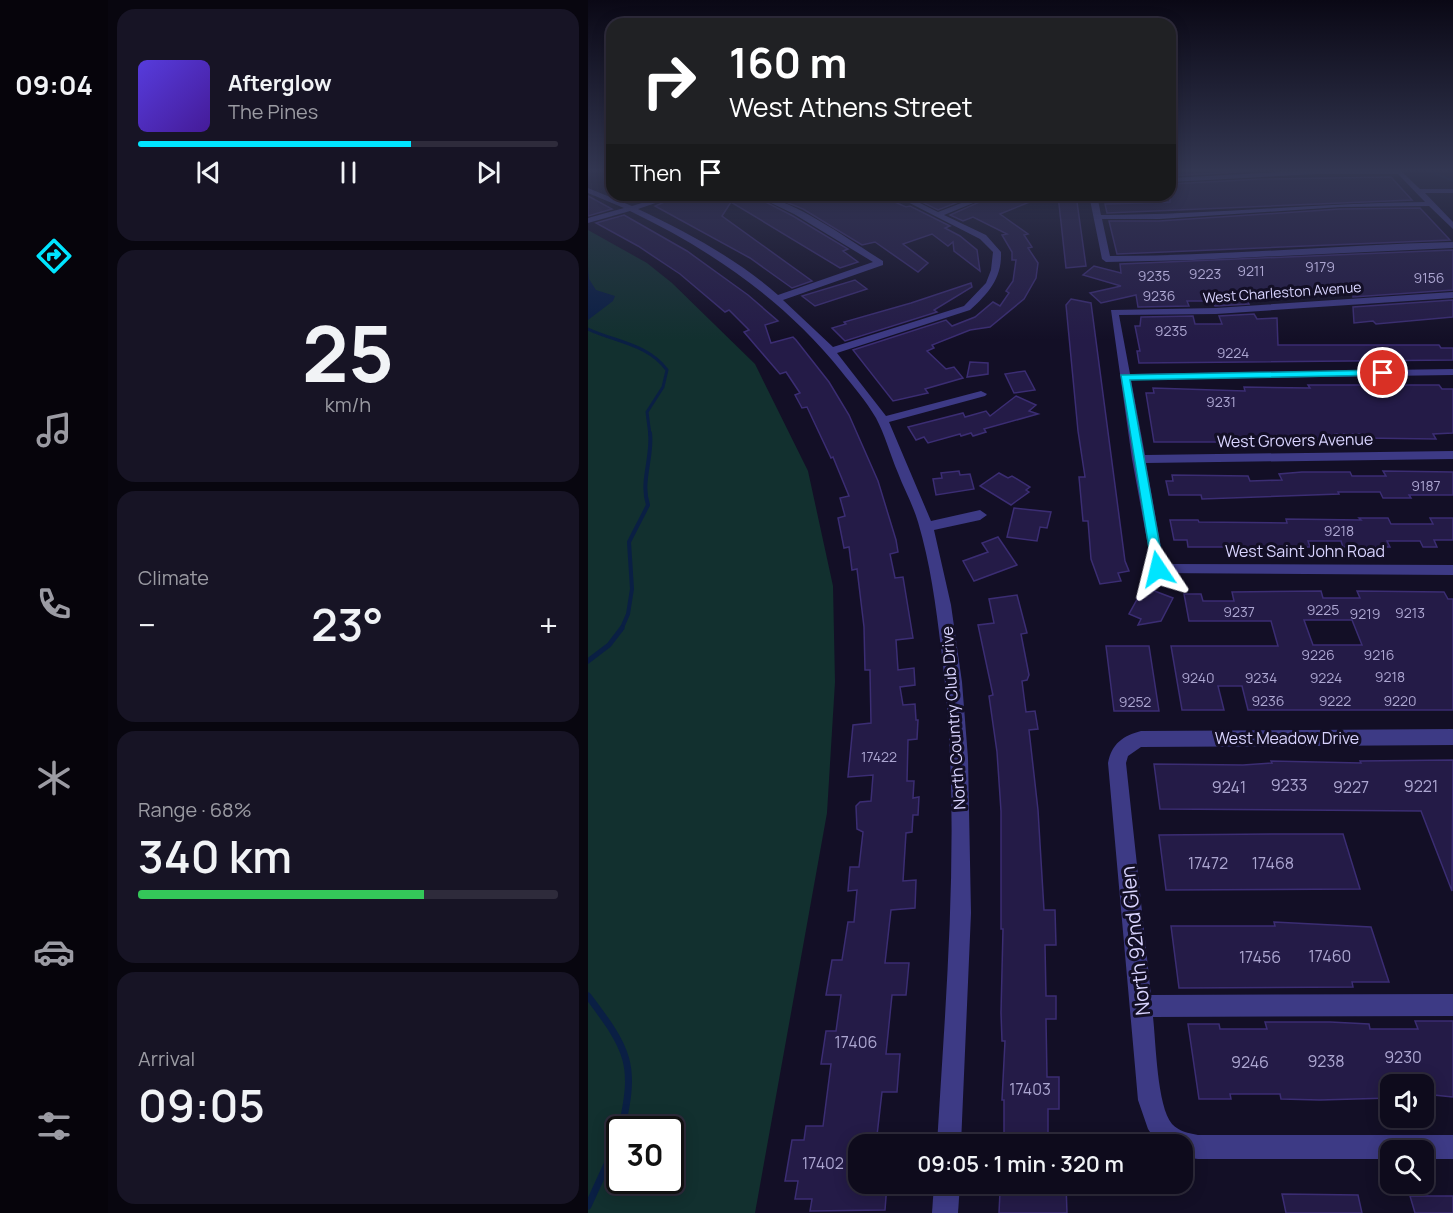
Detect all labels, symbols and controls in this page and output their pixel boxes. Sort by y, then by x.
text: 160 m [729,33,847,91]
icon: right [630,42,708,120]
text: 09:04 [15,66,93,103]
text: Afterglow [228,68,332,98]
text: West Athens Street [729,88,973,125]
text: The Pines [228,98,318,125]
icon: previous [192,156,225,189]
icon: pause [332,156,365,189]
icon: next [472,156,505,189]
icon: arrive [694,156,727,189]
text: Then [630,158,682,188]
icon: directions [33,235,75,277]
house number: 9179 [1305,257,1335,276]
house number: 9211 [1237,261,1265,280]
house number: 9223 [1189,264,1221,283]
house number: 9235 [1138,266,1170,285]
house number: 9156 [1414,268,1444,287]
street label: West Charleston Avenue [1202,277,1362,307]
house number: 9236 [1142,286,1176,305]
text: 25 [302,299,394,405]
house number: 9235 [1155,321,1187,340]
house number: 9224 [1217,343,1249,362]
pin [1357,347,1408,398]
icon: arrive [1366,356,1399,389]
text: km/h [325,391,371,418]
house number: 9231 [1206,392,1236,411]
icon: music [33,409,75,451]
street label: West Grovers Avenue [1217,428,1373,452]
house number: 9187 [1411,476,1441,495]
house number: 9218 [1324,521,1354,540]
position arrow [1126,537,1190,601]
street label: West Saint John Road [1225,540,1385,562]
text: Climate [138,564,209,591]
icon: phone [33,583,75,625]
text: 23° [311,593,384,655]
house number: 9225 [1307,600,1339,619]
text: − [138,602,156,647]
text: + [539,602,558,647]
house number: 9237 [1223,602,1255,621]
house number: 9213 [1395,603,1425,622]
house number: 9219 [1350,604,1380,623]
street label: North Country Club Drive [936,626,970,810]
house number: 9226 [1301,645,1335,664]
house number: 9216 [1364,645,1394,664]
house number: 9218 [1375,667,1405,686]
house number: 9240 [1181,668,1215,687]
house number: 9234 [1245,668,1277,687]
house number: 9224 [1310,668,1342,687]
house number: 9236 [1251,691,1285,710]
house number: 9222 [1319,691,1351,710]
house number: 9220 [1383,691,1417,710]
house number: 9252 [1119,692,1151,711]
street label: West Meadow Drive [1215,727,1359,749]
house number: 17422 [861,747,897,766]
icon: climate [33,757,75,799]
house number: 9233 [1271,774,1307,796]
house number: 9221 [1404,775,1438,797]
house number: 9241 [1212,776,1246,798]
house number: 9227 [1333,776,1369,798]
text: Range · 68% [138,796,252,823]
text: 340 km [138,825,292,887]
house number: 17472 [1188,852,1228,874]
house number: 17468 [1252,852,1294,874]
street label: North 92nd Glen [1114,865,1156,1017]
icon: car [33,931,75,973]
house number: 17460 [1309,945,1351,967]
house number: 17456 [1239,946,1281,968]
house number: 17406 [835,1031,877,1053]
text: Arrival [138,1045,195,1072]
house number: 9230 [1384,1046,1422,1068]
house number: 9238 [1307,1050,1345,1072]
house number: 9246 [1231,1051,1269,1073]
text: 09:05 [138,1074,265,1136]
map controls [1380,1074,1434,1194]
button: sound [1380,1074,1434,1128]
house number: 17403 [1009,1078,1051,1100]
icon: filters [33,1105,75,1147]
speed limit sign: 30 [606,1116,684,1194]
button: search [1380,1140,1434,1194]
text: 09:05 · 1 min · 320 m [917,1149,1124,1179]
house number: 17402 [802,1152,844,1174]

